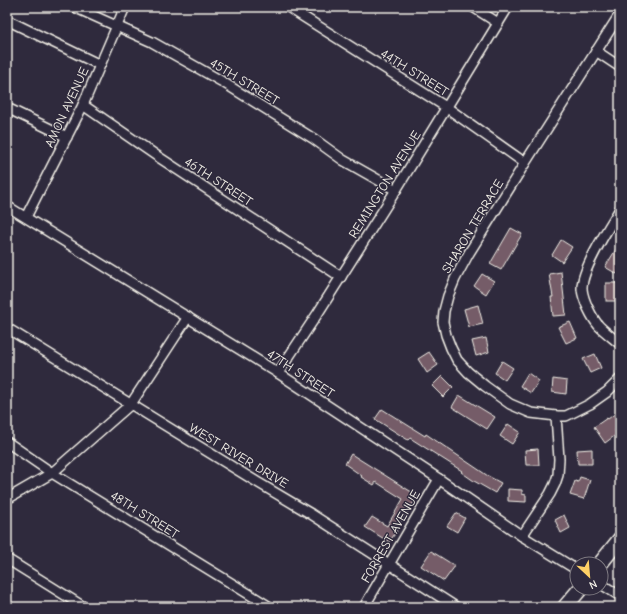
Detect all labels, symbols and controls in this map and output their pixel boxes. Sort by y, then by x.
street label: 44TH STREET [378,46,452,99]
street label: 45TH STREET [207,55,282,108]
street label: AMON AVENUE [41,65,92,150]
street label: REMINGTON AVENUE [345,128,424,241]
street label: 46TH STREET [182,154,256,209]
street label: SHARON TERRACE [439,177,506,276]
street label: 47TH STREET [264,346,337,401]
street label: WEST RIVER DRIVE [186,420,291,491]
street label: 48TH STREET [108,487,182,541]
street label: FORREST AVENUE [358,487,423,585]
north arrow [569,556,609,596]
text: N [587,577,599,592]

